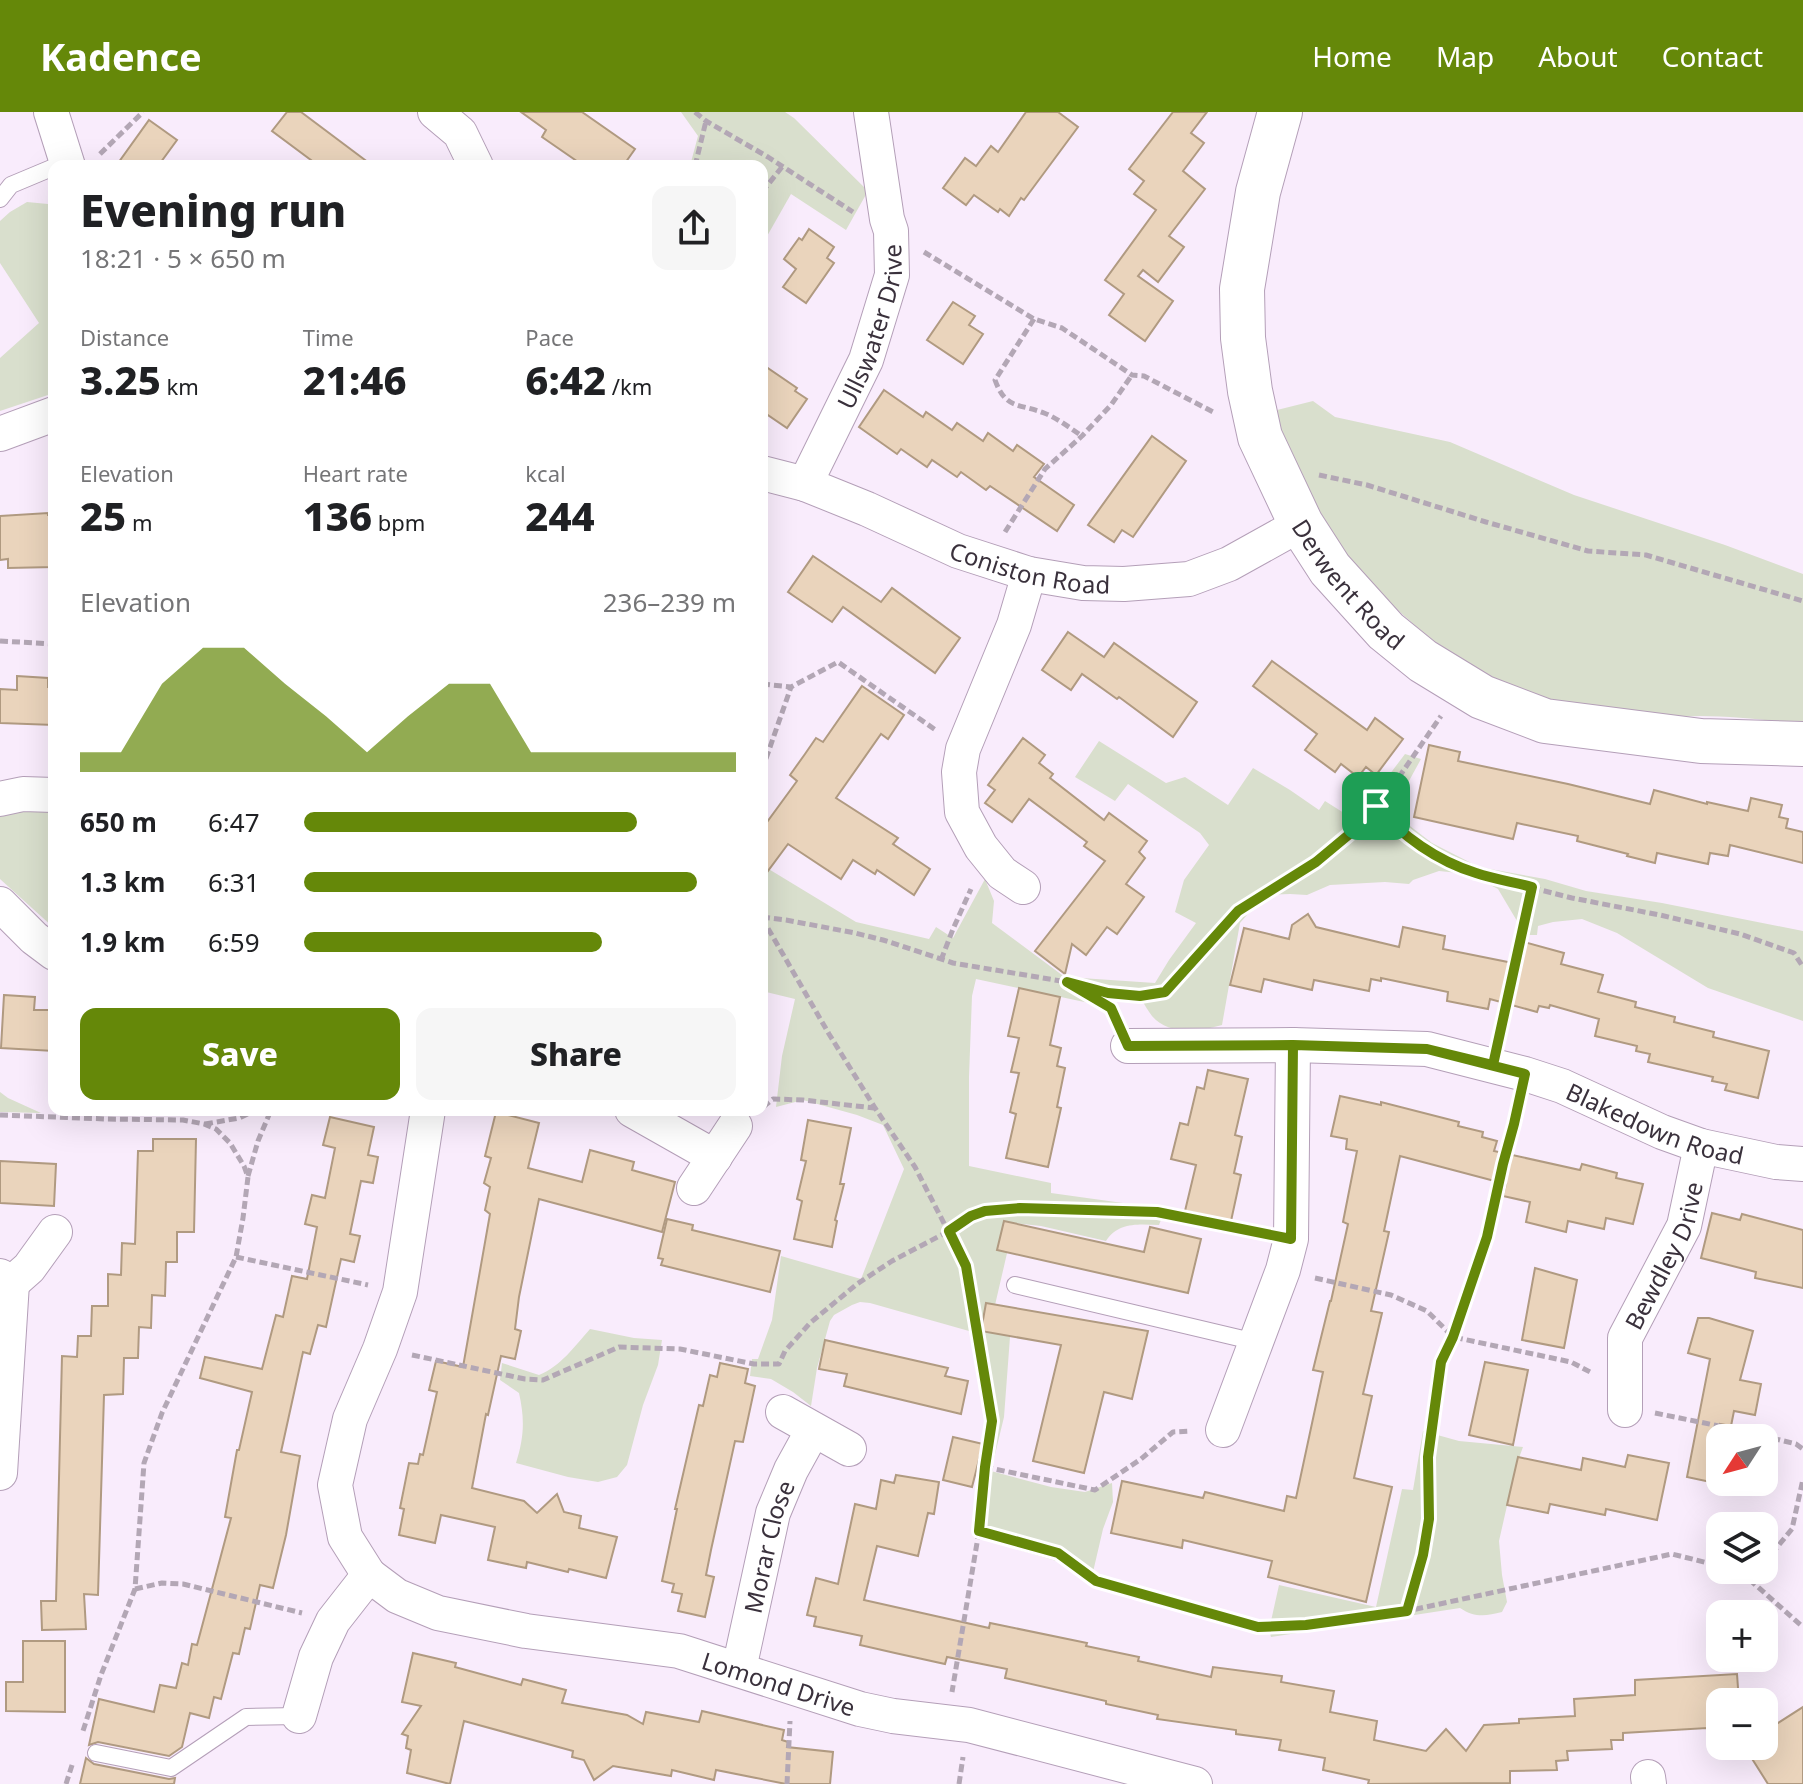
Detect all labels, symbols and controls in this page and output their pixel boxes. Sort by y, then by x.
text: Kadence [40,30,202,82]
text: Home [1312,37,1392,75]
text: Map [1436,37,1494,75]
text: About [1538,37,1618,75]
text: Contact [1662,37,1763,75]
text: Evening run [80,180,346,240]
button: share [652,186,736,270]
text: 18:21 · 5 × 650 m [80,240,286,276]
street label: Ullswater Drive [828,244,909,414]
text: Distance [80,322,169,352]
text: Time [303,322,354,352]
text: Pace [525,322,574,352]
text: 3.25 [80,352,161,407]
text: 21:46 [303,352,407,407]
text: 6:42 [525,352,606,407]
text: km [161,371,199,401]
text: /km [606,371,652,401]
text: Elevation [80,458,174,488]
text: Heart rate [303,458,408,488]
text: kcal [525,458,566,488]
text: 25 [80,488,126,543]
text: 136 [303,488,372,543]
text: 244 [525,488,595,543]
text: m [126,507,153,537]
text: bpm [372,507,425,537]
street label: Derwent Road [1285,512,1412,657]
street label: Coniston Road [946,533,1111,600]
text: Elevation [80,584,191,620]
text: 236–239 m [603,584,736,620]
pin [1342,772,1410,840]
icon: arrive [1354,784,1398,828]
text: 650 m [80,804,157,840]
text: 6:47 [208,804,260,840]
text: 1.3 km [80,864,165,900]
text: 6:31 [208,864,260,900]
text: 1.9 km [80,924,165,960]
text: 6:59 [208,924,260,960]
button: Save [80,1008,400,1100]
button: Share [416,1008,736,1100]
street label: Blakedown Road [1561,1074,1747,1171]
street label: Bewdley Drive [1616,1178,1710,1335]
north arrow [1706,1424,1778,1496]
map controls [1706,1424,1778,1760]
street label: Morar Close [735,1475,802,1616]
button: layers [1706,1512,1778,1584]
button: + [1706,1600,1778,1672]
street label: Lomond Drive [698,1643,860,1723]
button: − [1706,1688,1778,1760]

